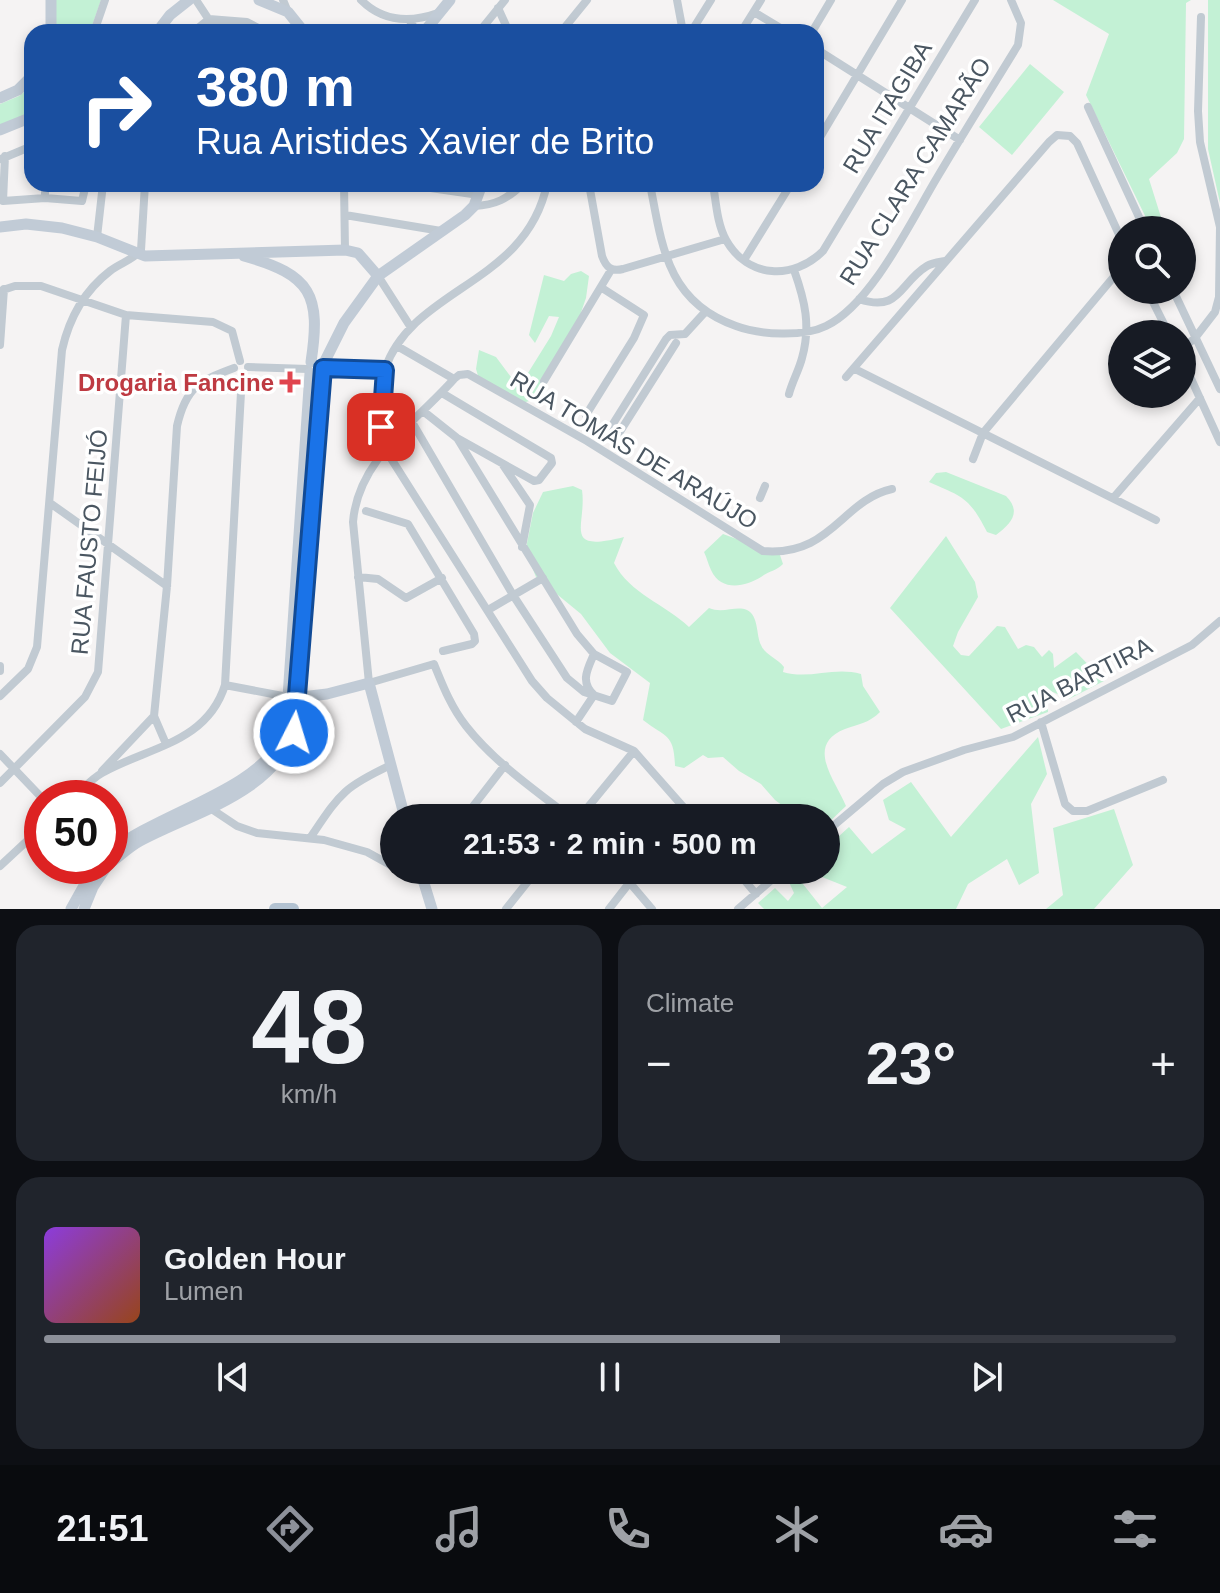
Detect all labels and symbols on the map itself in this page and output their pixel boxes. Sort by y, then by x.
street label: RUA ITAGIBA [837,36,937,178]
street label: RUA CLARA CAMARÃO [834,52,996,290]
street label: RUA TOMÁS DE ARAÚJO [506,366,762,534]
place label: Drogaria Fancine [78,369,274,396]
marker: Drogaria Fancine [281,373,299,391]
pin [347,393,415,461]
street label: RUA FAUSTO FEIJÓ [66,428,112,656]
street label: RUA BARTIRA [1002,632,1156,728]
position arrow [252,691,336,775]
speed limit sign: 50 [24,780,128,884]

